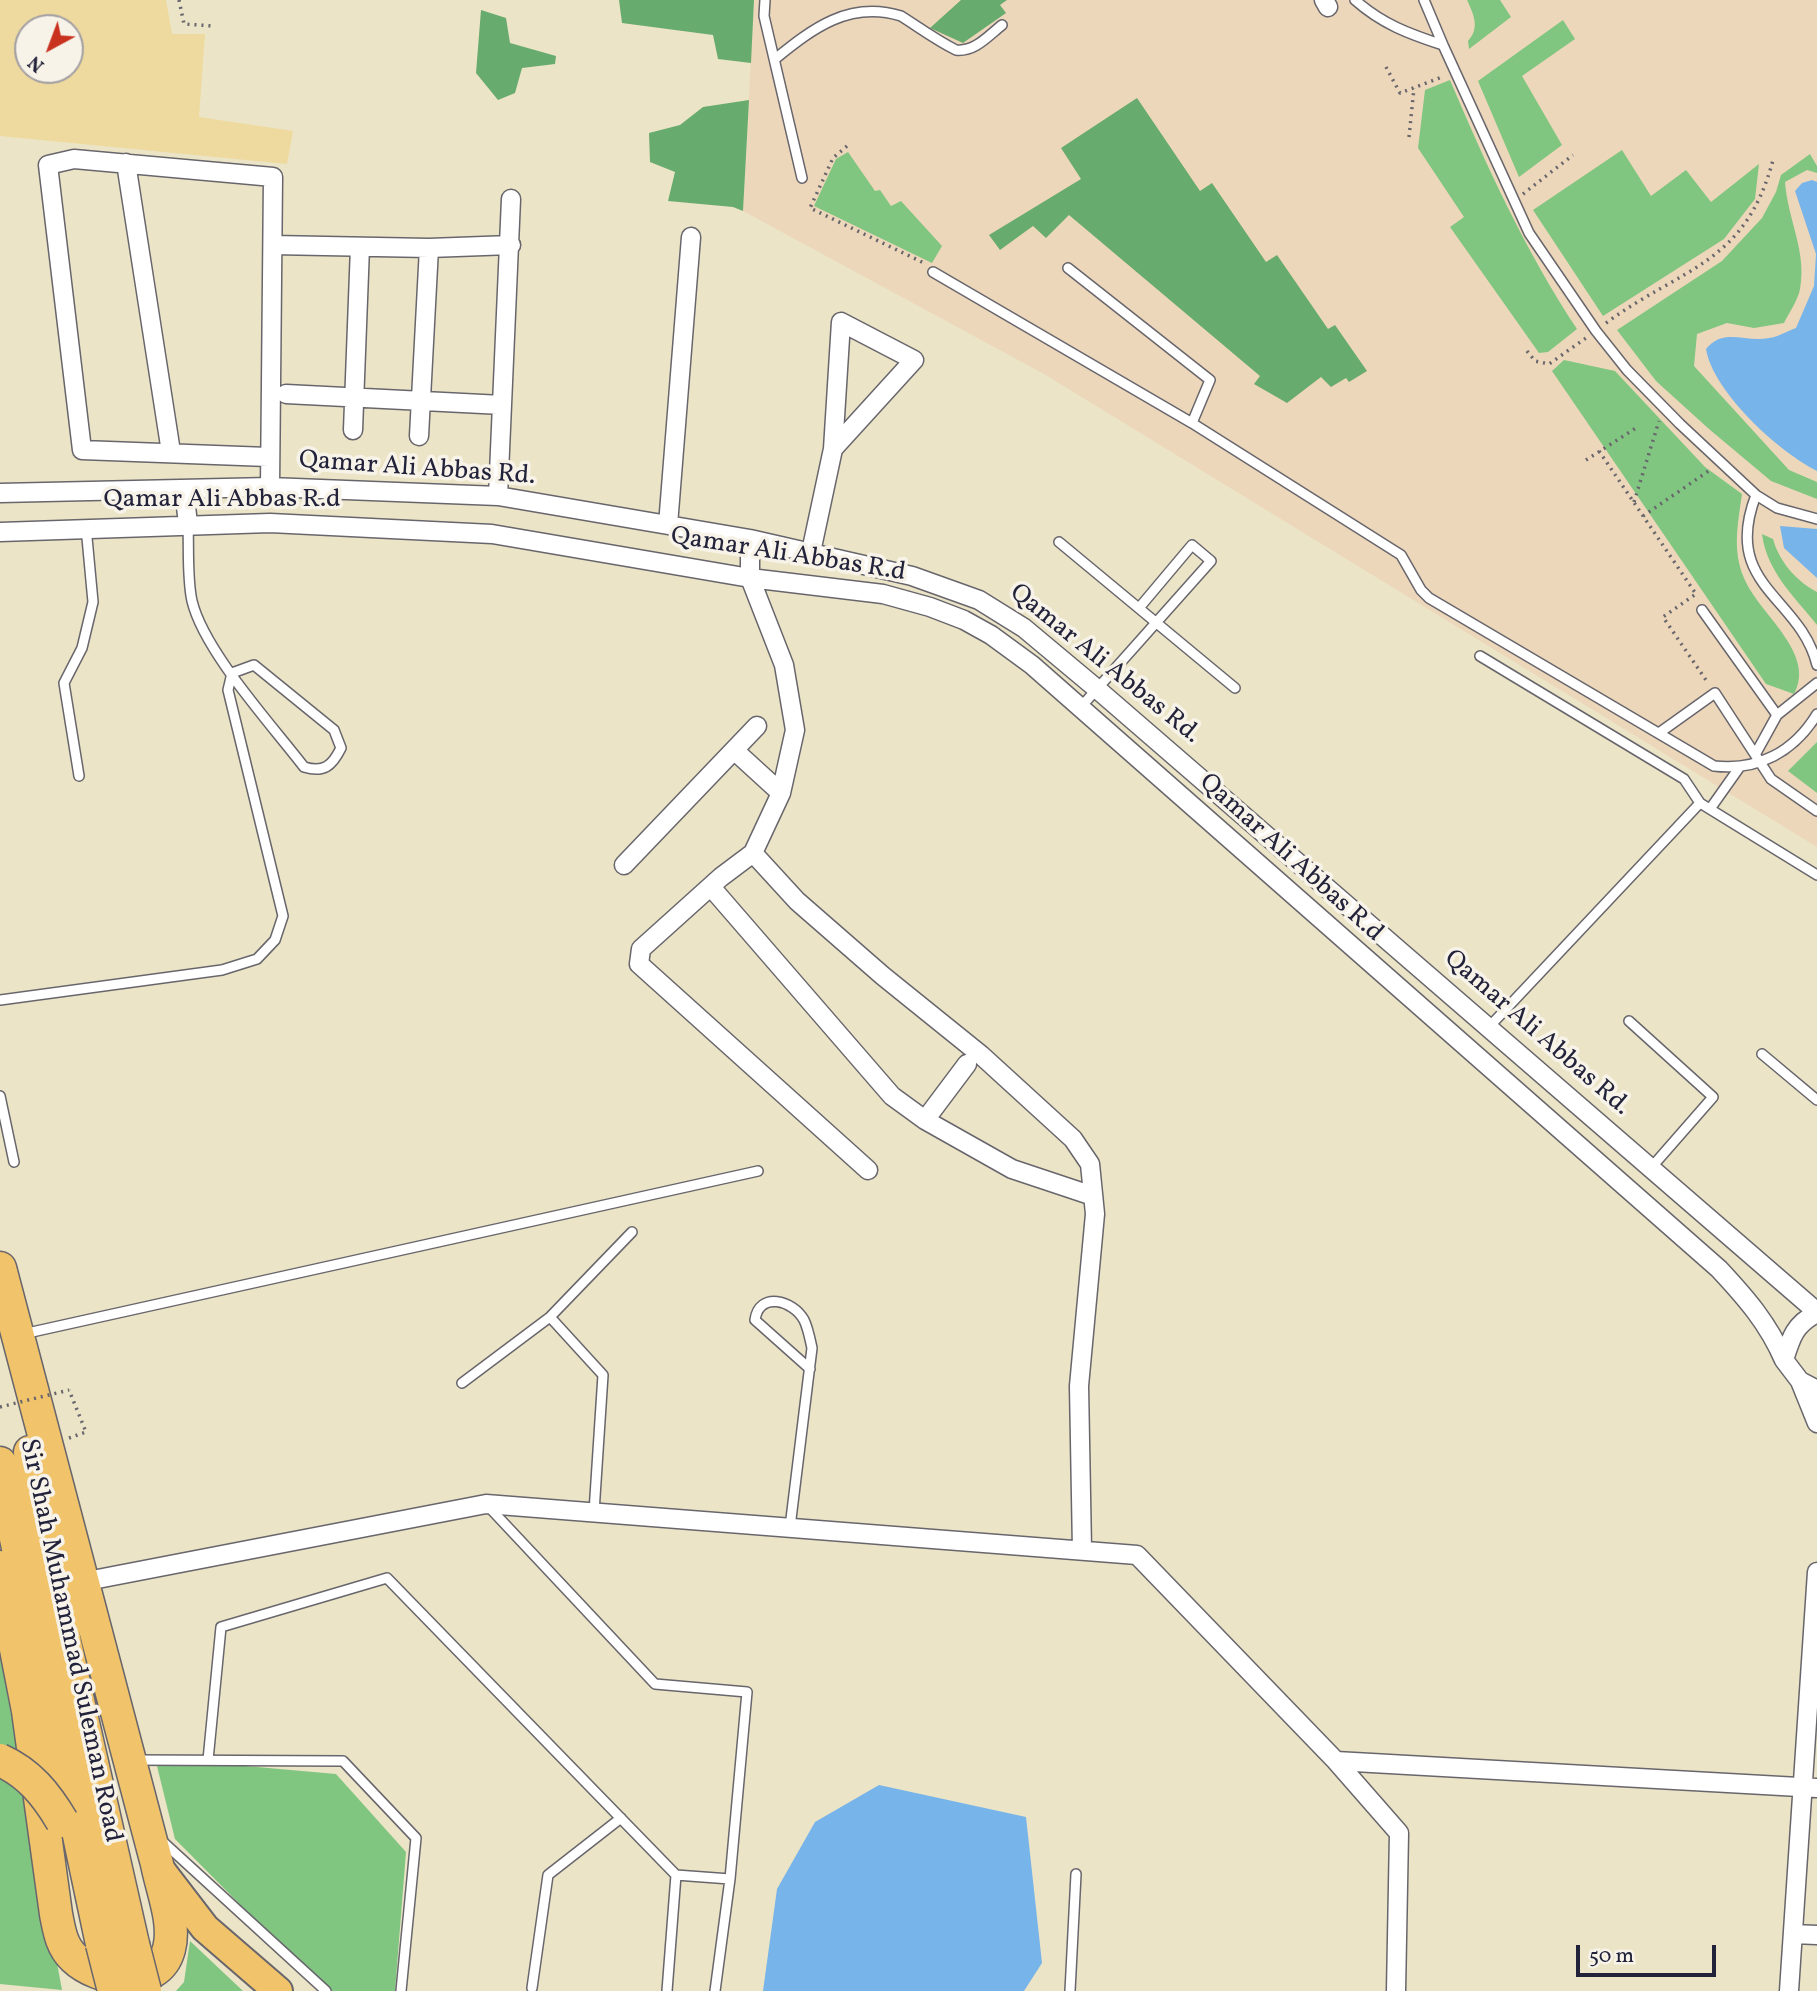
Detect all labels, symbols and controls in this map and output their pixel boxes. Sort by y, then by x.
north arrow [14,14,84,84]
text: N [23,49,50,78]
street label: Qamar Ali Abbas Rd. [298,446,536,494]
street label: Qamar Ali Abbas R.d [103,485,341,517]
street label: Qamar Ali Abbas R.d [668,522,908,590]
street label: Qamar Ali Abbas Rd. [1002,578,1206,752]
street label: Qamar Ali Abbas R.d [1191,768,1389,950]
street label: Qamar Ali Abbas Rd. [1436,945,1636,1123]
street label: Sir Shah Muhammad Suleman Road [11,1436,127,1846]
scale bar [1579,1932,1719,1976]
text: 50 m [1589,1942,1634,1971]

